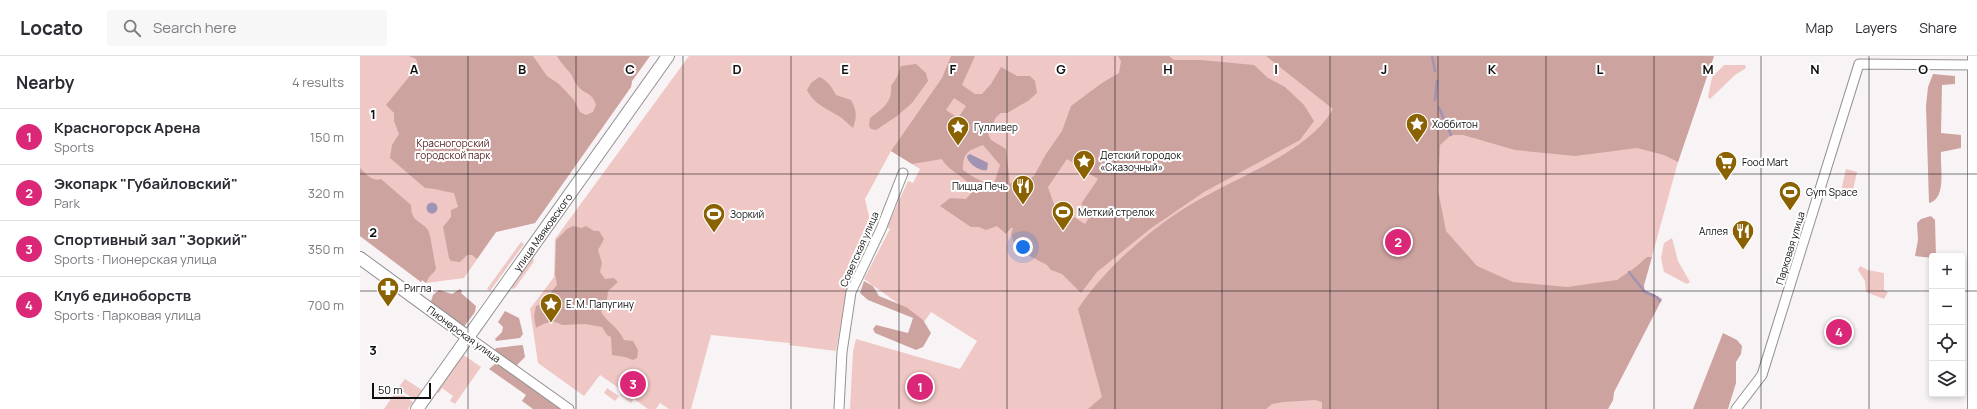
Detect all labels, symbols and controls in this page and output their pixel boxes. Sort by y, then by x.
search box [107,10,387,46]
text: Locato [20,15,83,41]
icon: search [121,17,143,39]
text: Search here [153,17,236,38]
text: Map [1805,18,1833,37]
text: Layers [1855,18,1897,37]
text: Share [1919,18,1957,37]
text: A [410,60,419,78]
text: B [518,60,526,78]
text: C [625,60,635,78]
text: D [732,60,742,78]
text: E [841,60,849,78]
text: F [950,60,957,78]
text: G [1056,60,1066,78]
text: H [1163,60,1173,78]
text: I [1274,60,1278,78]
text: J [1381,60,1387,78]
text: K [1488,60,1497,78]
text: L [1597,60,1604,78]
text: M [1702,60,1714,78]
text: N [1810,60,1820,78]
text: O [1918,60,1928,78]
text: Nearby [16,71,74,94]
text: 4 results [292,73,344,91]
text: 1 [370,105,376,123]
place icon: Хоббитон [1404,111,1430,144]
place icon: Гулливер [945,114,971,147]
text: Красногорск Арена [54,117,200,138]
place label: Хоббитон [1432,117,1478,131]
place label: Гулливер [974,120,1018,134]
text: 1 [26,128,32,146]
text: 150 m [310,128,344,146]
park label: Красногорский городской парк [416,136,491,162]
text: Sports [54,138,94,156]
place icon: Детский городок «Сказочный» [1071,148,1097,181]
place label: Детский городок «Сказочный» [1100,148,1182,174]
supermarket icon: Food Mart [1713,149,1739,182]
place label: Food Mart [1742,155,1788,169]
text: Экопарк "Губайловский" [54,173,238,194]
restaurant icon: Пицца Печь [1010,173,1036,206]
place label: Пицца Печь [952,179,1008,193]
sports icon: Gym Space [1777,179,1803,212]
text: 2 [25,184,33,202]
text: 320 m [308,184,344,202]
place label: Gym Space [1806,185,1858,199]
street label: улица Маяковского [510,190,575,274]
text: Park [54,194,80,212]
sports icon: Меткий стрелок [1050,199,1076,232]
sports icon: Зоркий [701,201,727,234]
place label: Меткий стрелок [1078,205,1155,219]
place label: Зоркий [730,207,764,221]
street label: Советская улица [836,209,882,289]
street label: Парковая улица [1772,210,1808,286]
restaurant icon: Аллея [1730,218,1756,251]
text: 2 [369,223,377,241]
place label: Аллея [1699,224,1728,238]
pin: 2 [1385,227,1411,257]
text: Спортивный зал "Зоркий" [54,229,248,250]
your location [1013,237,1033,257]
text: 3 [25,240,33,258]
text: 350 m [308,240,344,258]
text: Sports · Пионерская улица [54,250,217,268]
map controls [1929,253,1965,397]
button: + [1929,253,1965,289]
pharmacy icon: Ригла [375,275,401,308]
place label: Ригла [404,281,432,295]
text: Клуб единоборств [54,285,191,306]
button: − [1929,289,1965,325]
place icon: Е. М. Папугину [538,291,564,324]
text: 4 [25,296,33,314]
text: 700 m [308,296,344,314]
place label: Е. М. Папугину [566,297,635,311]
street label: Пионерская улица [424,302,504,366]
text: Sports · Парковая улица [54,306,201,324]
pin: 4 [1826,317,1852,347]
button: locate [1929,325,1965,361]
text: 3 [369,341,377,359]
button: layers [1929,361,1965,397]
pin: 3 [620,369,646,399]
pin: 1 [907,372,933,402]
scale bar [372,381,431,400]
text: 50 m [378,382,403,397]

